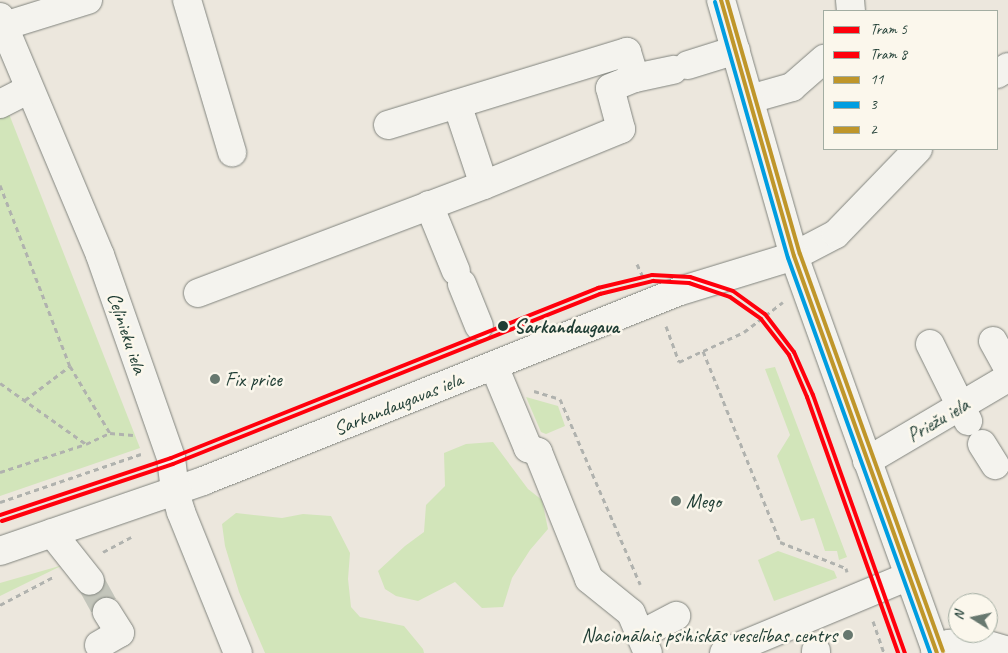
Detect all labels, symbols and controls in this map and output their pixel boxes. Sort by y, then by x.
legend [823,10,998,150]
text: Tram 5 [870,20,907,39]
text: Tram 8 [870,45,907,64]
text: 11 [870,70,884,89]
text: 3 [870,95,877,114]
text: 2 [870,120,877,139]
street label: Ceļinieku iela [102,290,152,376]
place label: Sarkandaugava [514,314,619,338]
marker: Sarkandaugava [496,319,510,333]
place label: Fix price [225,367,282,391]
street label: Sarkandaugavas iela [330,367,466,441]
marker: Fix price [209,373,221,385]
street label: Priežu iela [903,393,973,447]
place label: Mego [686,489,721,513]
marker: Mego [670,495,682,507]
north arrow [948,593,998,643]
text: N [950,610,968,621]
place label: Nacionālais psihiskās veselības centrs [582,623,837,647]
marker: Nacionālais psihiskās veselības centrs [841,628,855,642]

